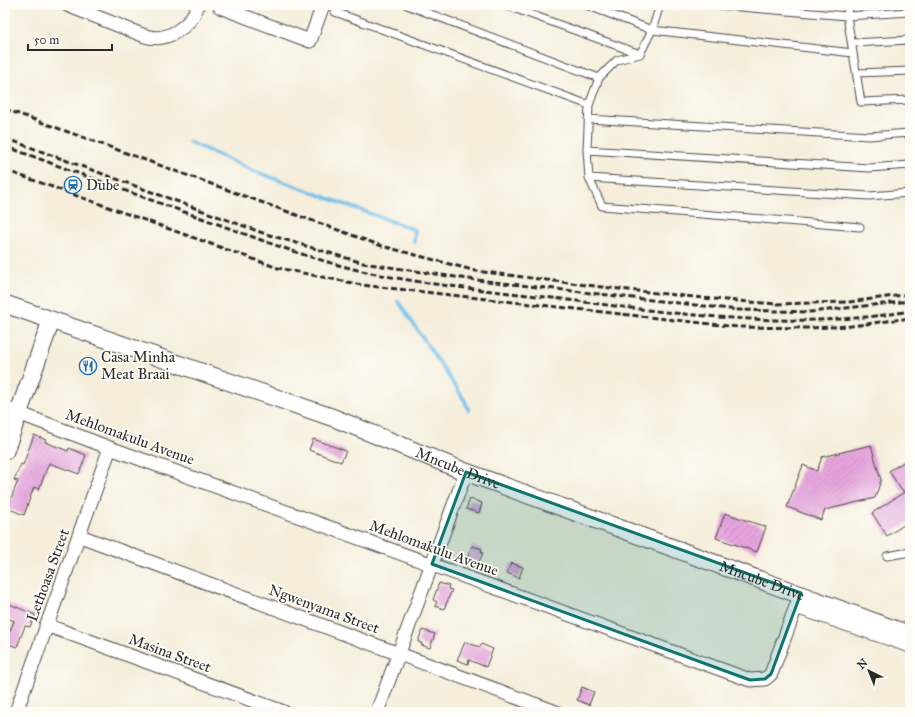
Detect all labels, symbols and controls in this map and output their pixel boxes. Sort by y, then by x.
scale bar [28,26,112,52]
text: 50 m [34,33,59,47]
station icon: Dube [63,175,83,195]
place label: Dube [86,176,119,194]
place label: Casa Minha Meat Braai [101,348,176,383]
restaurant icon: Casa Minha Meat Braai [78,356,98,376]
street label: Mehlomakulu Avenue [63,405,197,469]
street label: Mncube Drive [413,443,503,493]
street label: Mehlomakulu Avenue [367,516,501,580]
street label: Lethoasa Street [23,526,73,624]
street label: Mncube Drive [717,557,807,604]
street label: Ngwenyama Street [266,581,382,638]
street label: Masina Street [126,630,214,676]
north arrow [849,651,889,691]
text: N [855,656,871,672]

